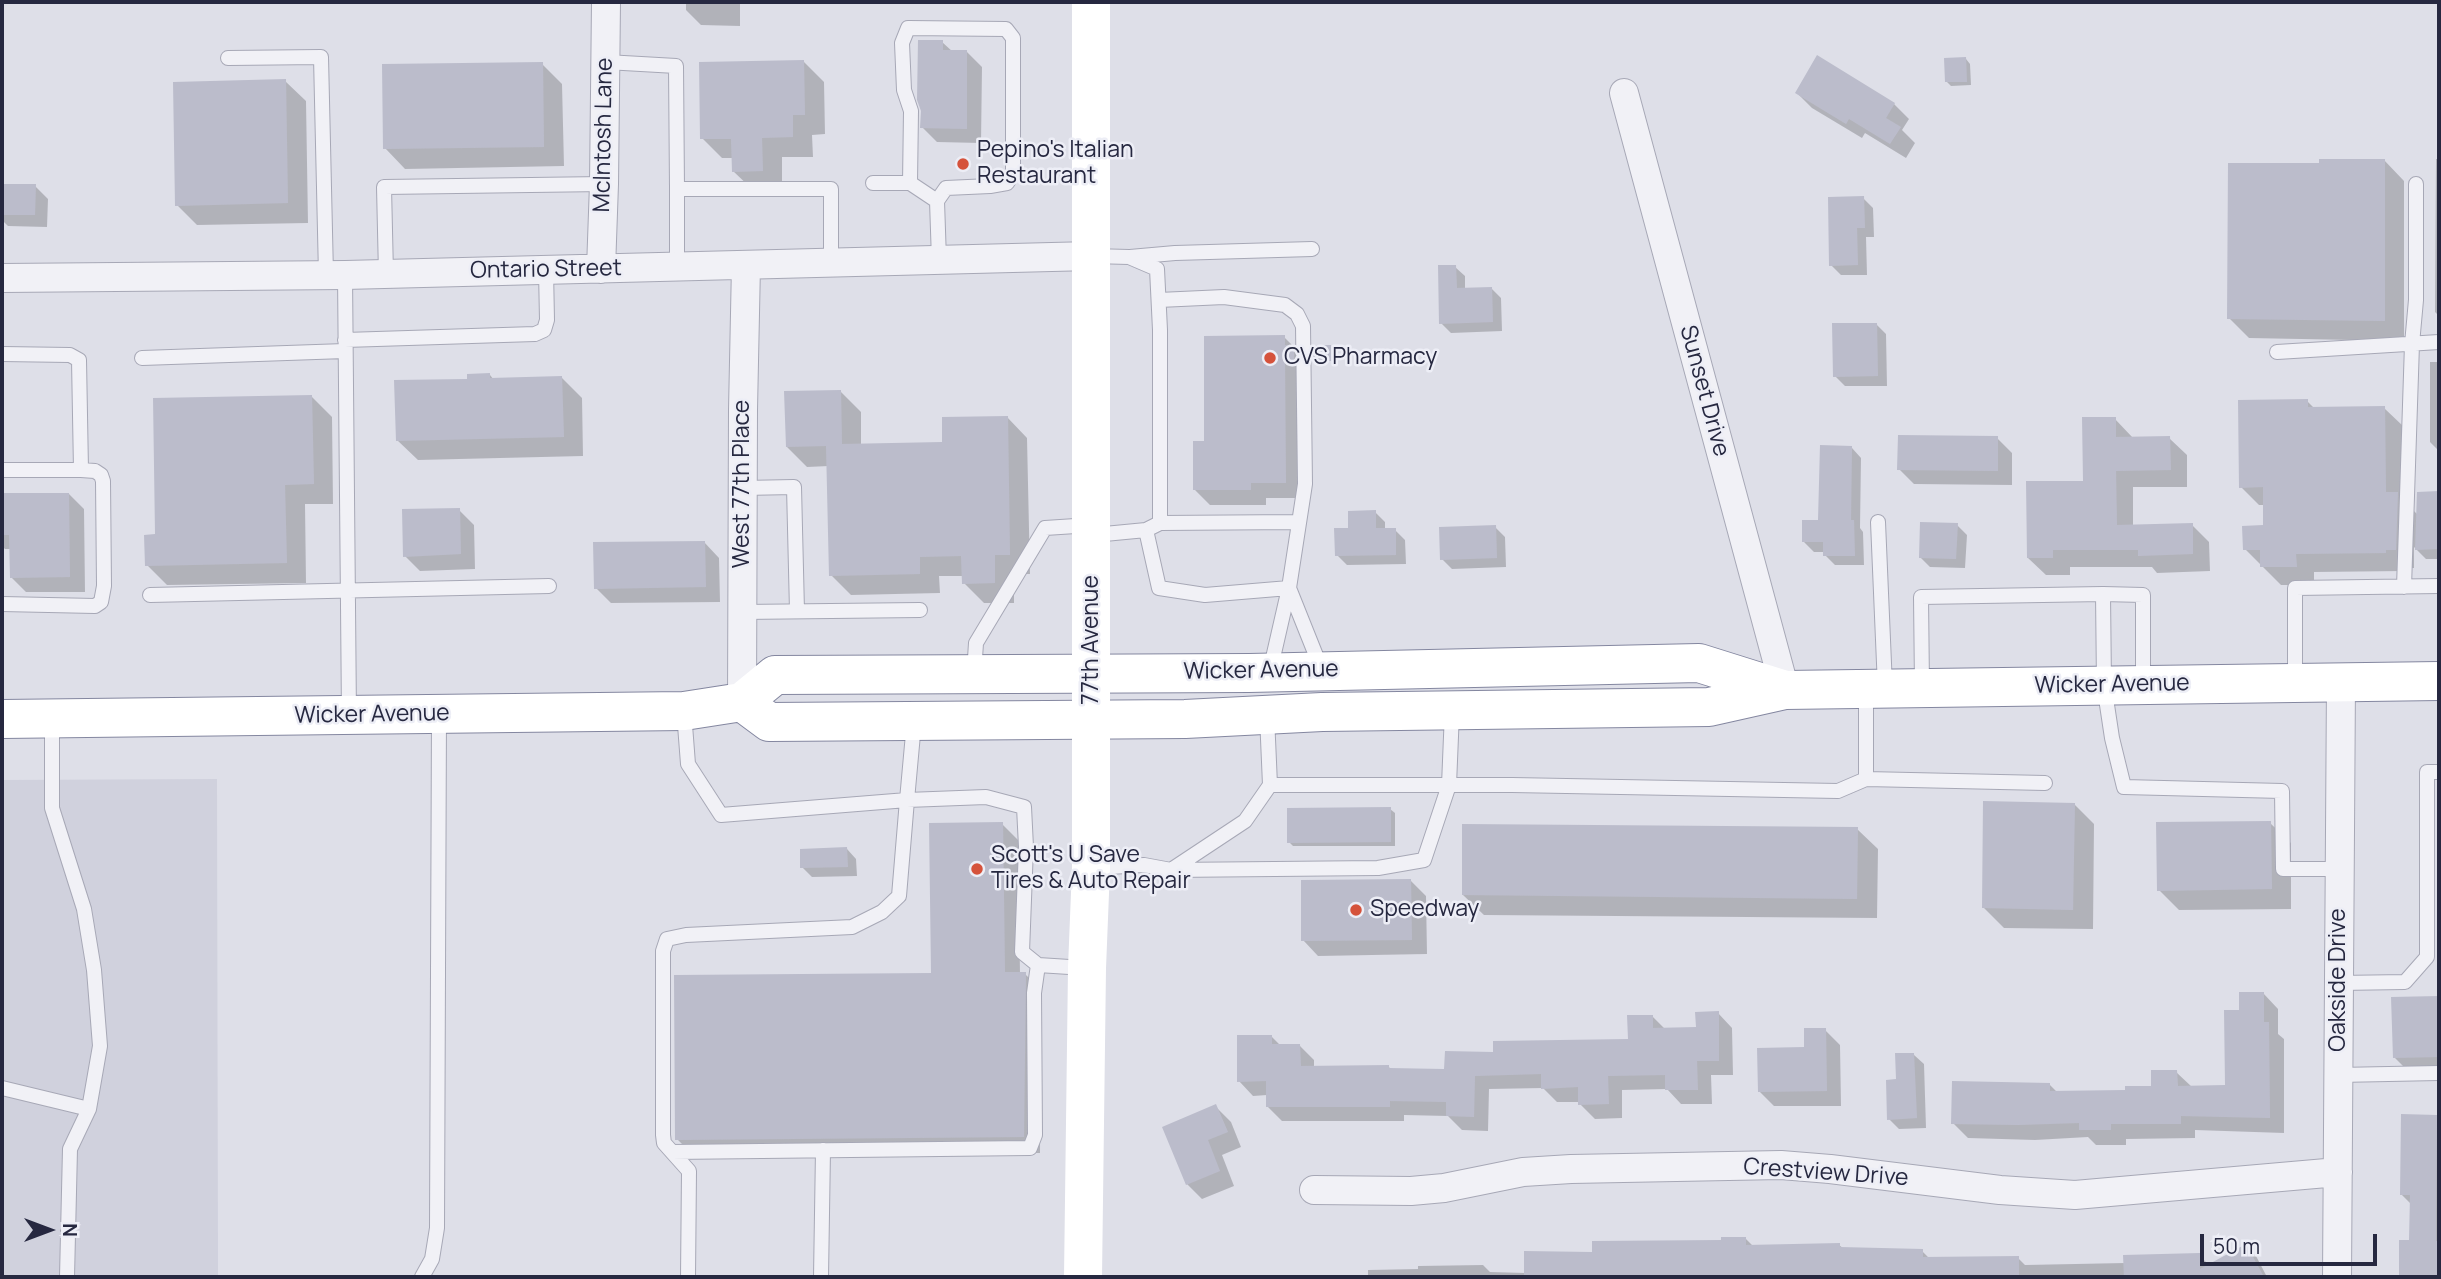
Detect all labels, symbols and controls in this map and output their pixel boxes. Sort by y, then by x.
street label: Mclntosh Lane [589,57,619,213]
place label: Pepino's Italian Restaurant [977,137,1134,191]
marker: Pepino's Italian Restaurant [955,156,971,172]
street label: Ontario Street [470,255,622,285]
street label: Sunset Drive [1673,322,1735,460]
place label: CVS Pharmacy [1284,344,1438,372]
marker: CVS Pharmacy [1262,350,1278,366]
street label: West 77th Place [729,400,757,568]
street label: 77th Avenue [1078,575,1106,705]
street label: Wicker Avenue [1183,656,1339,686]
street label: Wicker Avenue [2034,670,2190,700]
street label: Wicker Avenue [294,700,450,730]
place label: Scott's U Save Tires & Auto Repair [991,842,1191,896]
marker: Scott's U Save Tires & Auto Repair [969,861,985,877]
place label: Speedway [1370,896,1479,924]
marker: Speedway [1348,902,1364,918]
street label: Oakside Drive [2325,908,2353,1052]
street label: Crestview Drive [1743,1153,1909,1193]
north arrow [14,1195,84,1265]
scale bar [2203,1220,2380,1264]
text: N [57,1223,83,1237]
text: 50 m [2213,1232,2260,1260]

